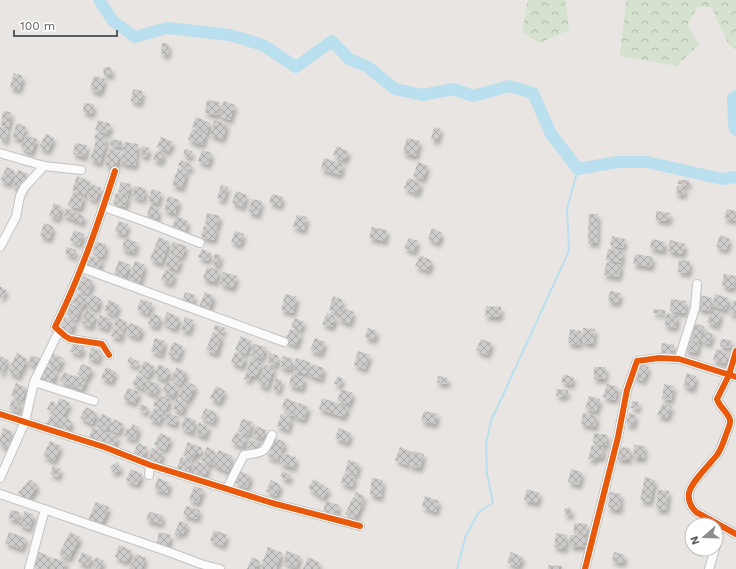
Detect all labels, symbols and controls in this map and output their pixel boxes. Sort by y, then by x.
scale bar [14,12,117,38]
text: 100 m [20,19,55,33]
north arrow [684,517,724,557]
text: N [688,534,703,546]

